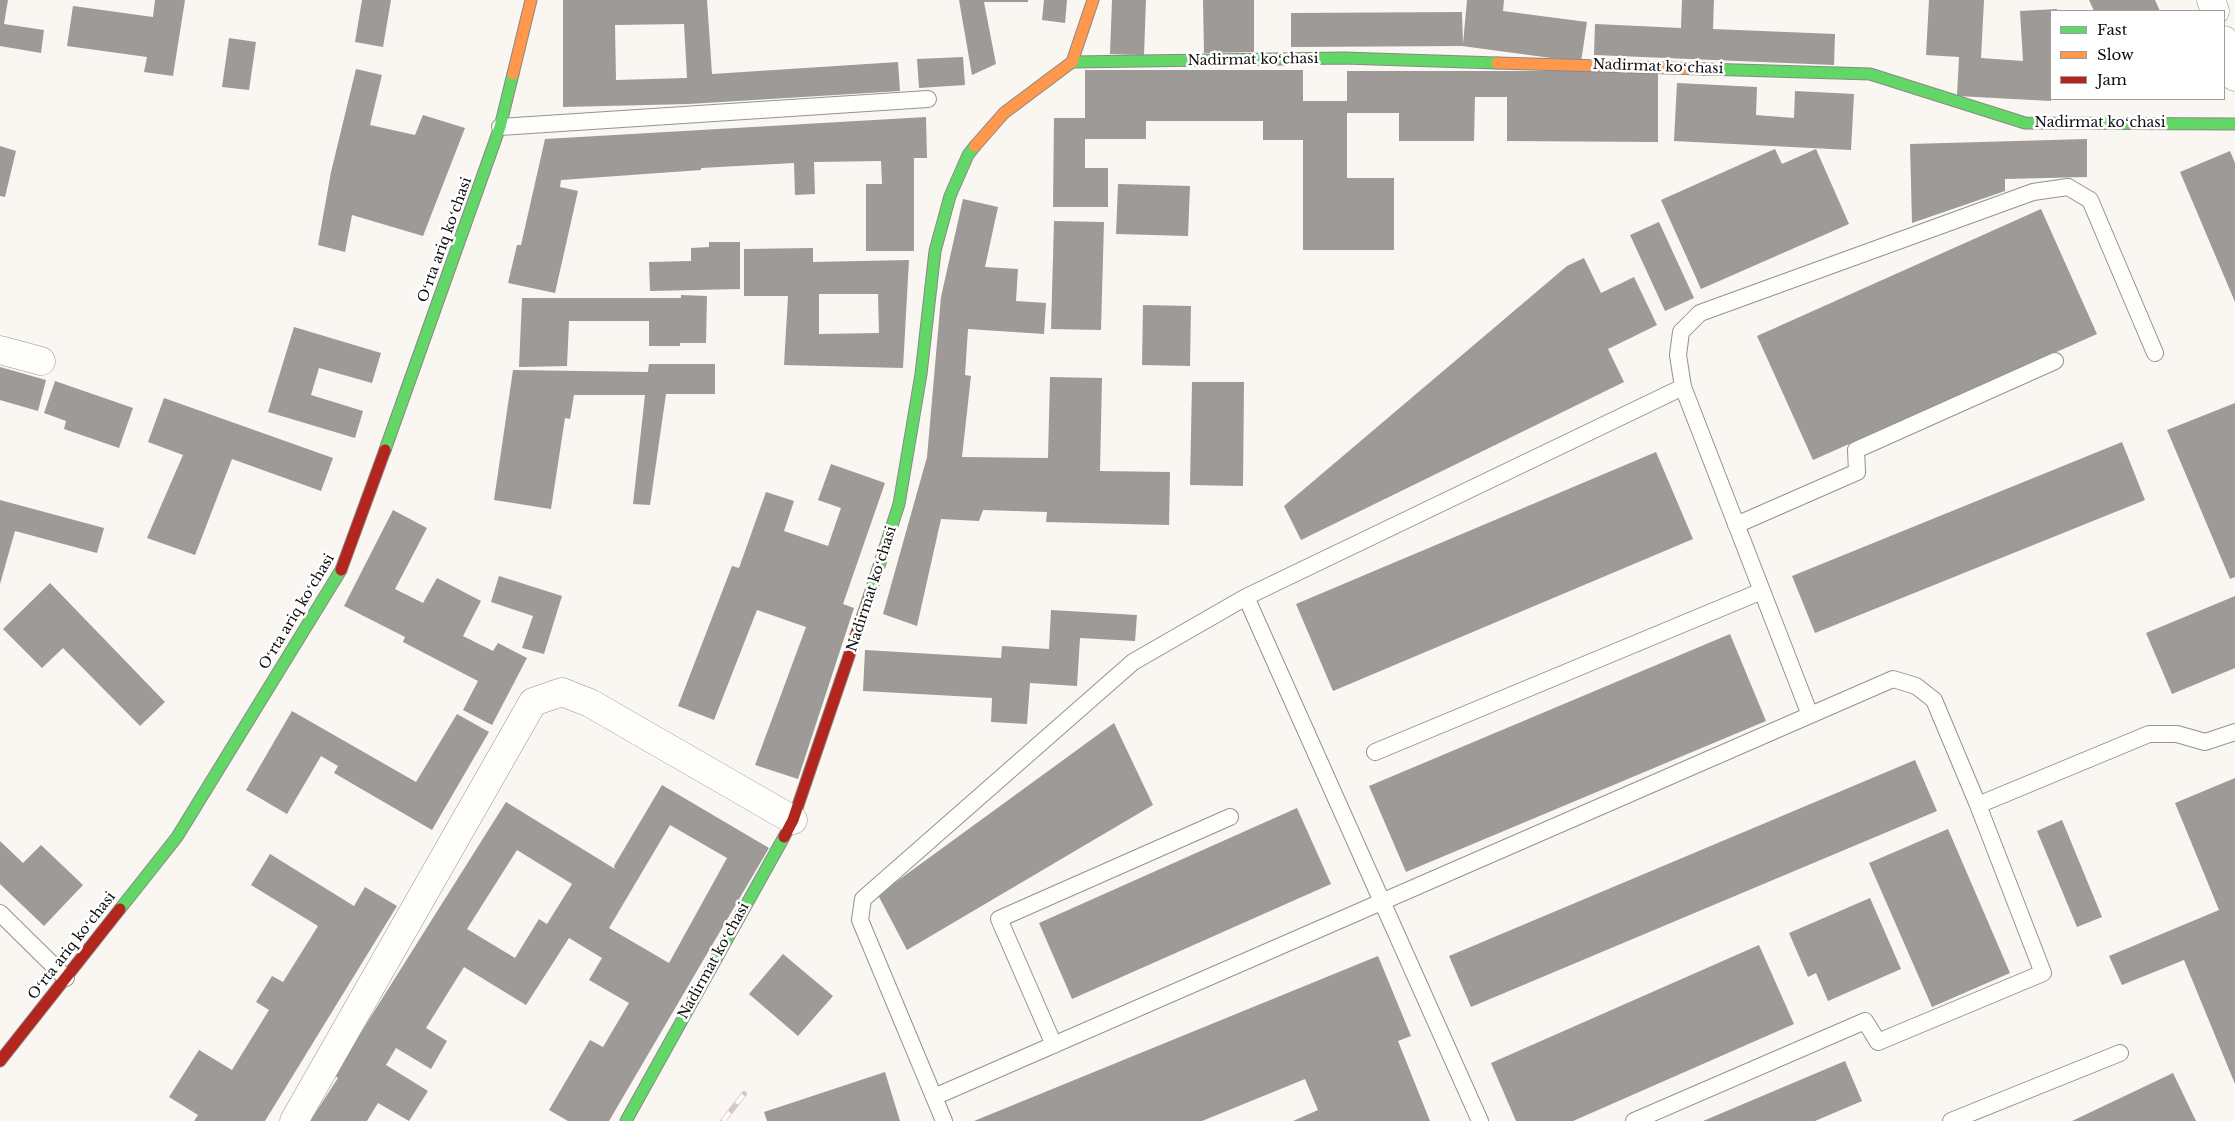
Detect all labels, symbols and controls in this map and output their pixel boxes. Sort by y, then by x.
legend [2050,10,2225,100]
text: Fast [2097,20,2127,39]
text: Slow [2097,45,2134,64]
street label: Nadirmat koʻchasi [1187,50,1319,70]
street label: Nadirmat koʻchasi [1592,56,1724,78]
text: Jam [2097,70,2127,89]
street label: Nadirmat koʻchasi [2035,115,2165,131]
street label: Oʻrta ariq koʻchasi [415,175,475,305]
street label: Nadirmat koʻchasi [844,524,900,654]
street label: Oʻrta ariq koʻchasi [256,551,338,673]
street label: Oʻrta ariq koʻchasi [25,889,119,1003]
street label: Nadirmat koʻchasi [675,900,753,1022]

